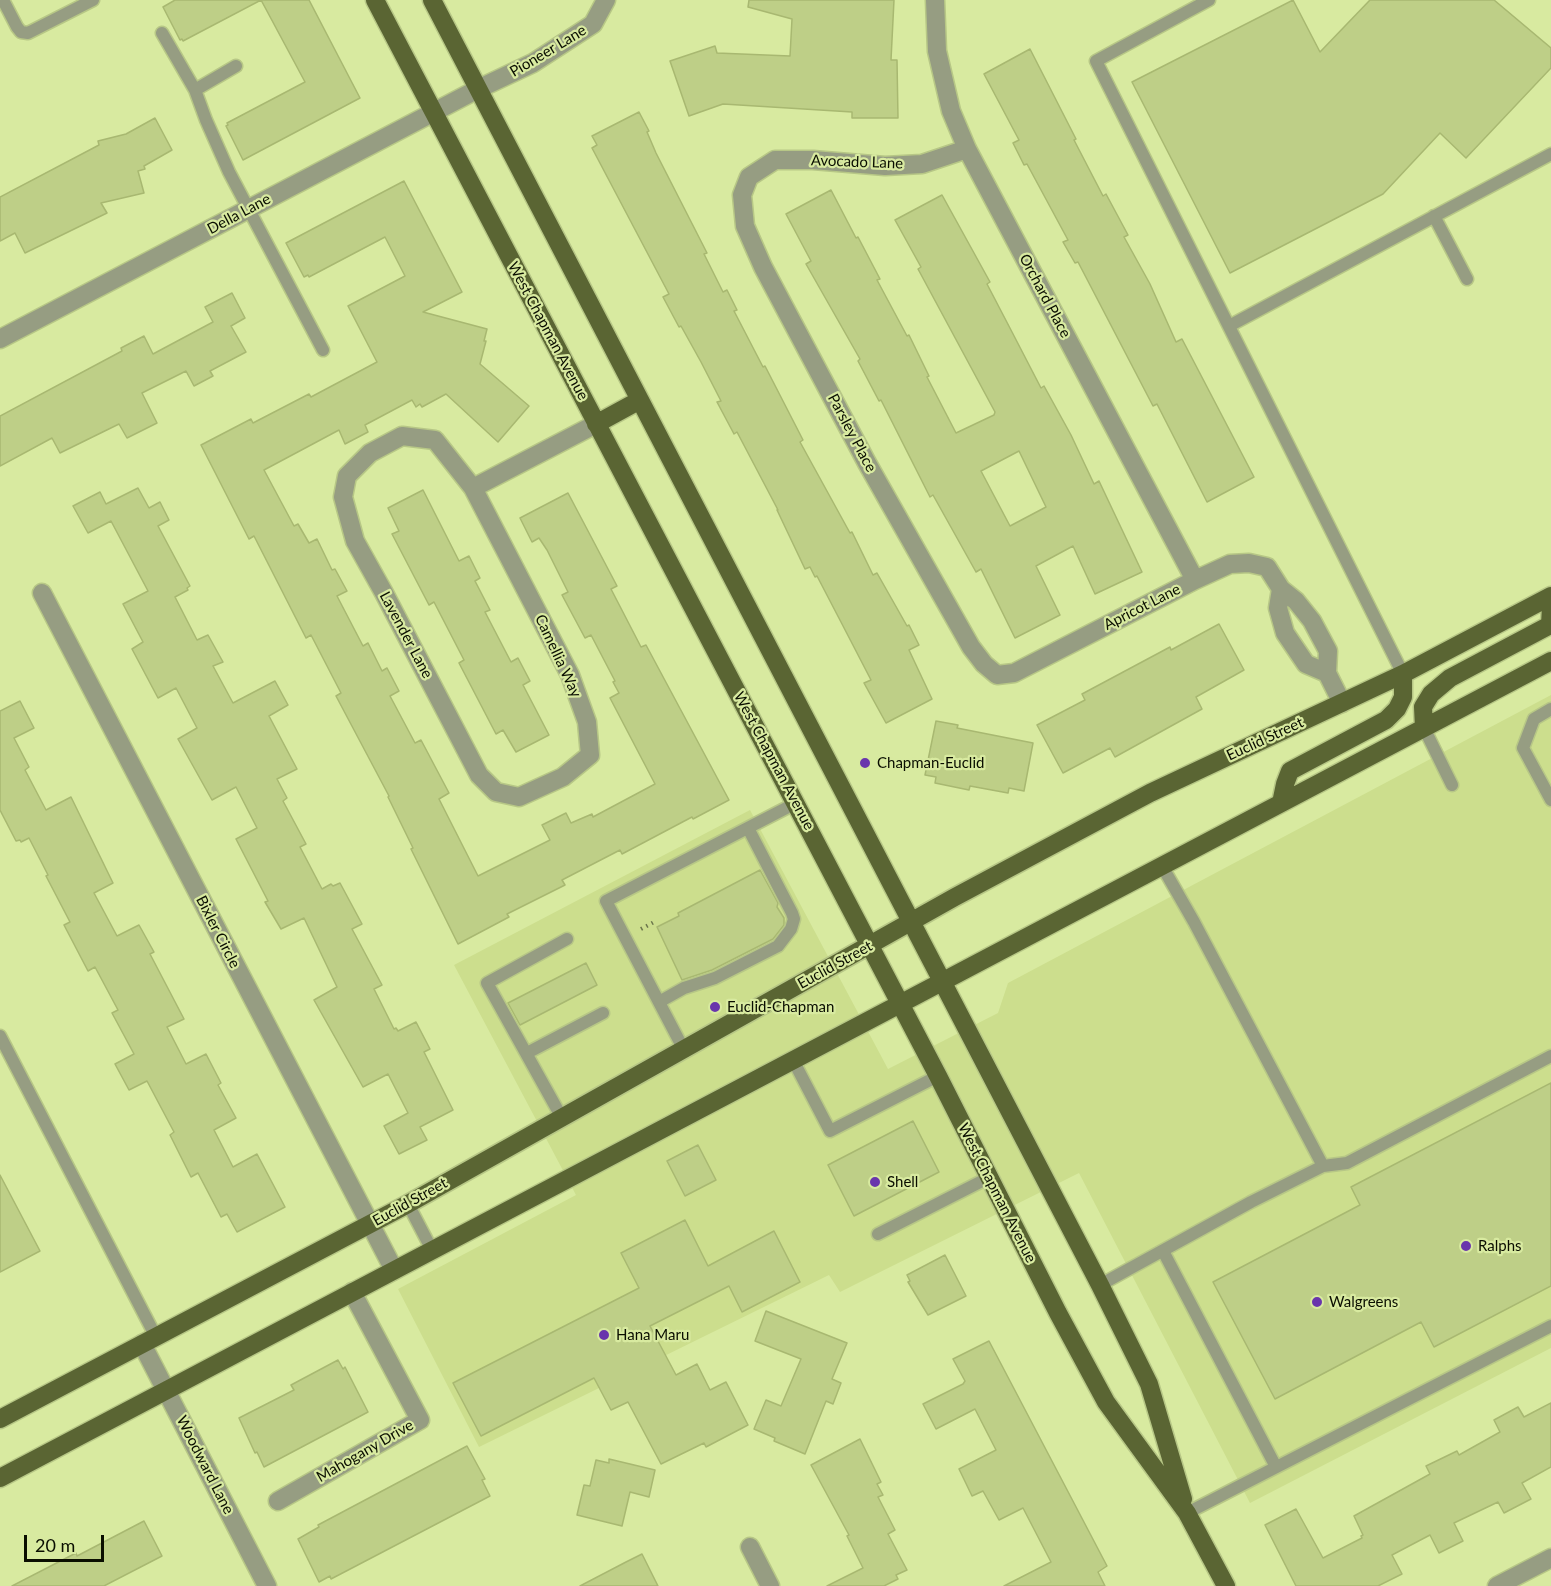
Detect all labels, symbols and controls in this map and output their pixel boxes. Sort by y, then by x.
street label: Pioneer Lane [506,21,590,81]
street label: Avocado Lane [811,151,903,173]
street label: Della Lane [204,190,274,238]
street label: Orchard Place [1015,251,1075,341]
street label: West Chapman Avenue [504,259,592,403]
street label: Parsley Place [824,391,880,475]
street label: Apricot Lane [1101,580,1183,634]
street label: Lavender Lane [376,588,436,682]
street label: Camellia Way [531,612,585,700]
street label: West Chapman Avenue [730,689,818,833]
street label: Euclid Street [1224,713,1306,765]
place label: Chapman-Euclid [877,754,984,772]
marker: Chapman-Euclid [858,756,872,770]
street label: Bixler Circle [192,893,244,971]
street label: Euclid Street [794,937,876,993]
place label: Euclid-Chapman [727,998,834,1016]
marker: Euclid-Chapman [708,1000,722,1014]
street label: West Chapman Avenue [954,1120,1040,1266]
place label: Shell [887,1173,918,1191]
street label: Euclid Street [369,1174,451,1230]
marker: Shell [868,1175,882,1189]
place label: Ralphs [1478,1237,1522,1255]
marker: Ralphs [1459,1239,1473,1253]
place label: Walgreens [1329,1293,1398,1311]
marker: Walgreens [1310,1295,1324,1309]
place label: Hana Maru [616,1326,689,1344]
marker: Hana Maru [597,1328,611,1342]
street label: Woodward Lane [172,1413,238,1517]
street label: Mahogany Drive [313,1416,417,1486]
scale bar [27,1523,106,1561]
text: 20 m [35,1534,75,1556]

